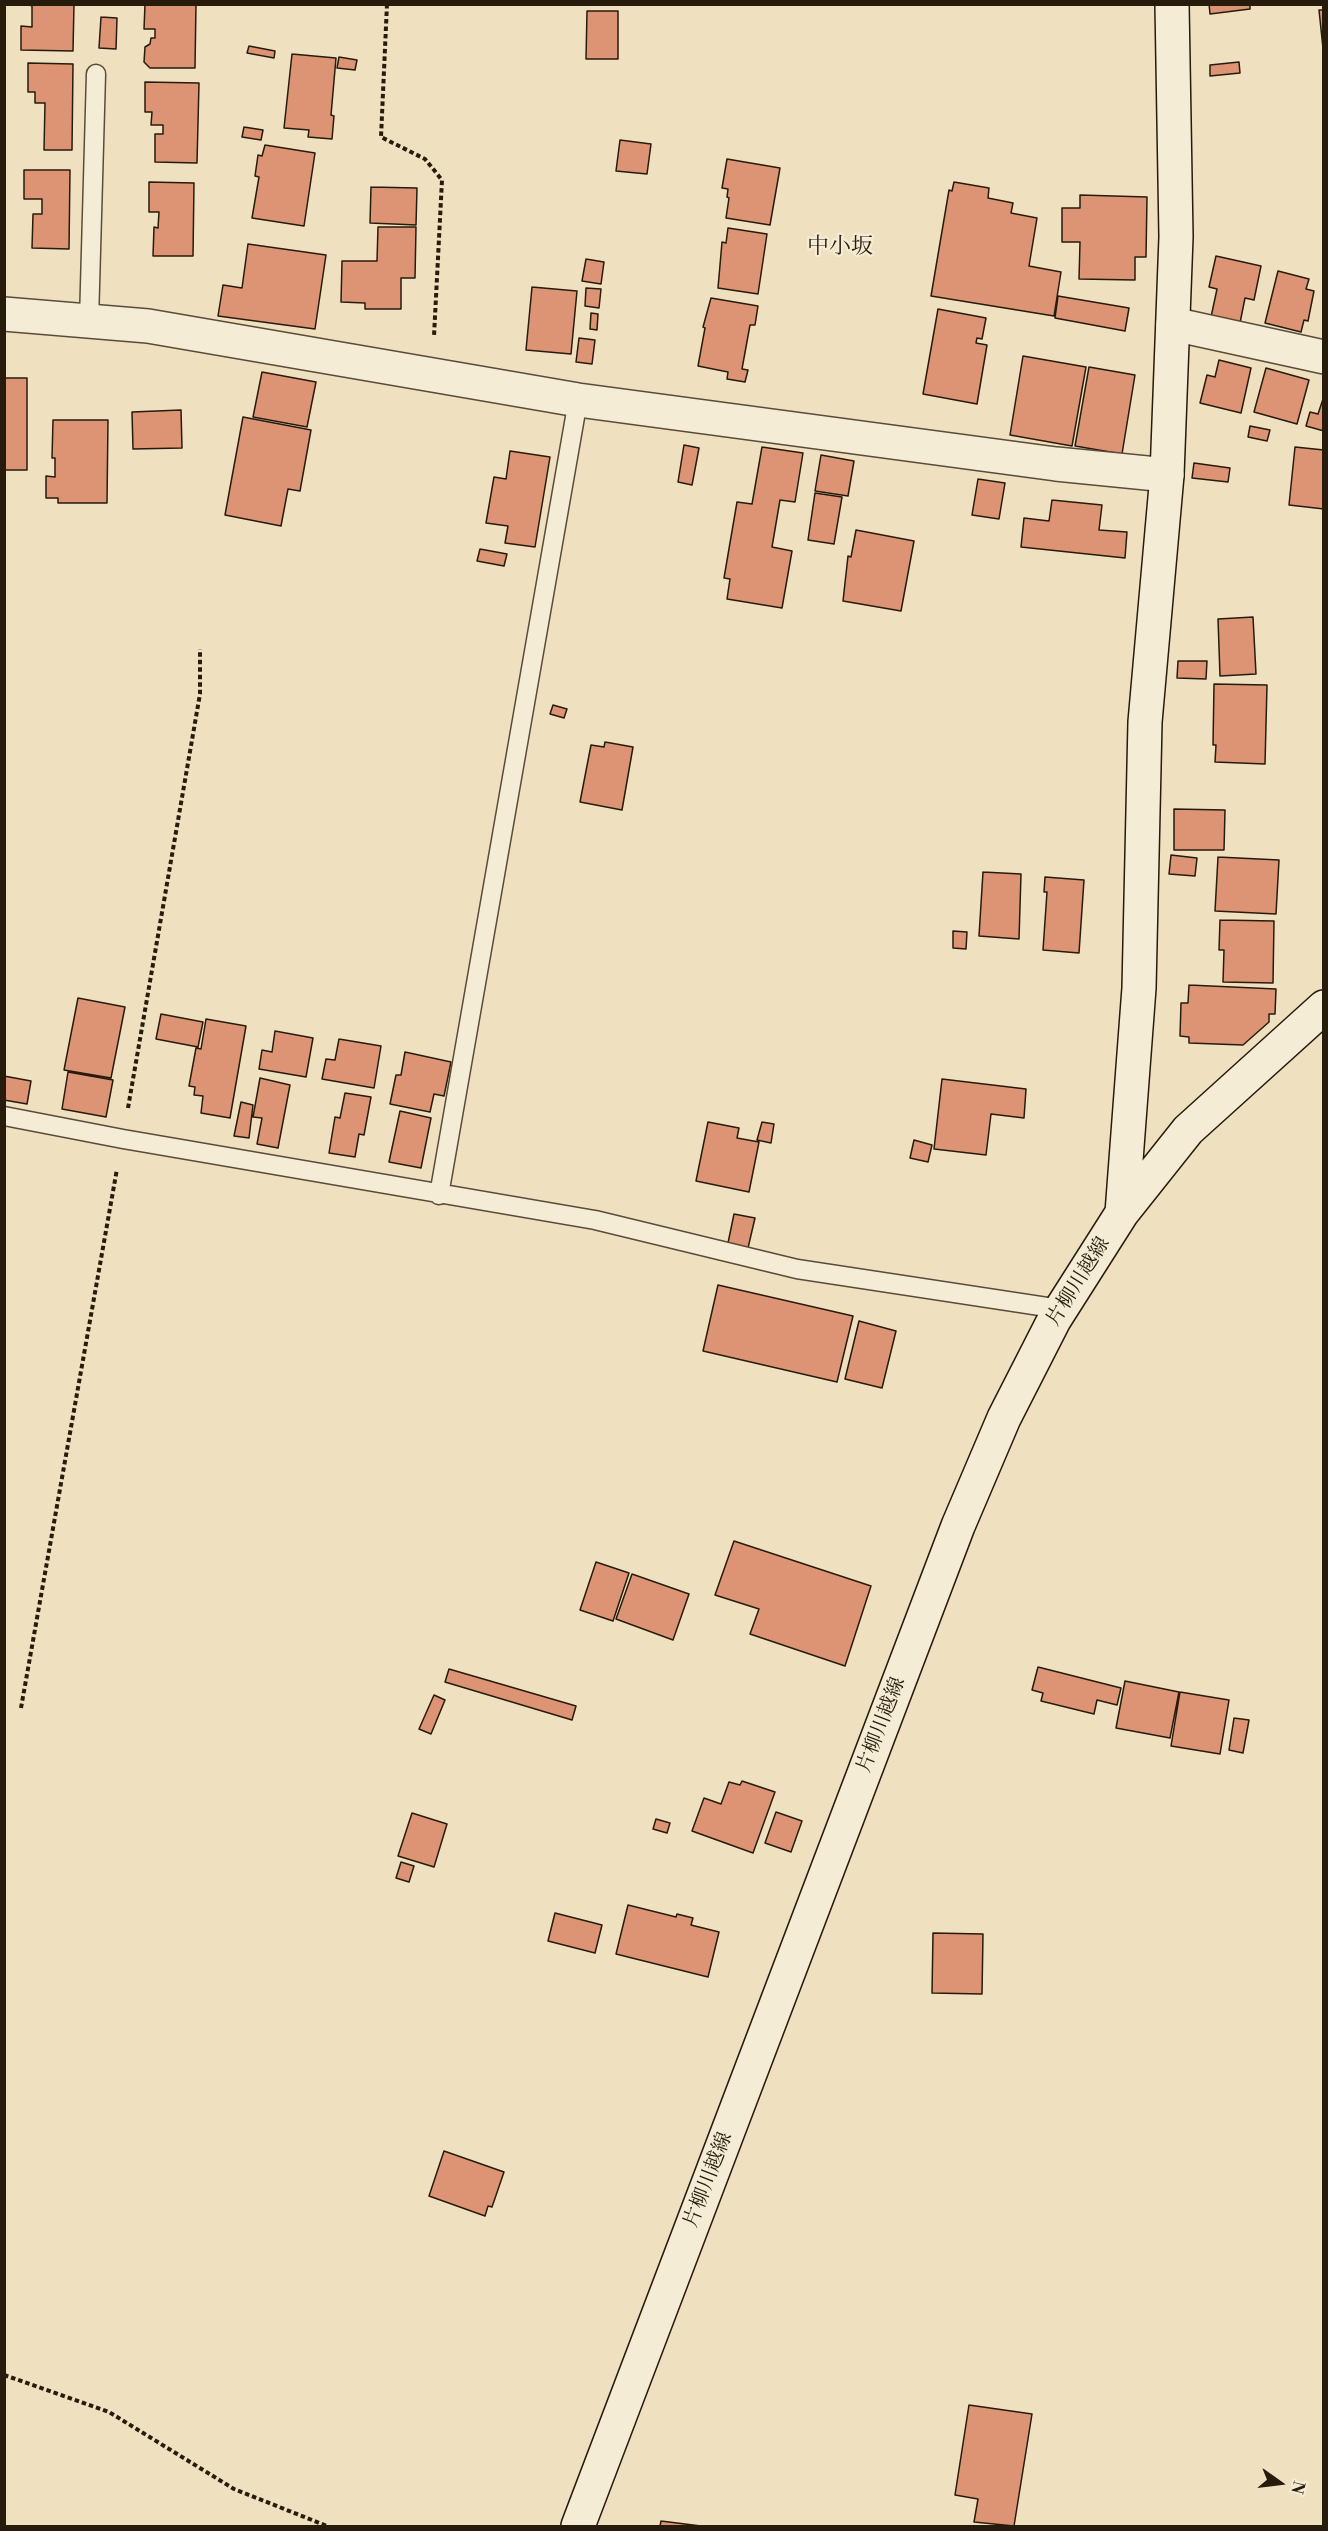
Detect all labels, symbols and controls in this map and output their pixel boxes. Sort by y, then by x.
district label: 中小坂 [807,235,873,261]
street label: 片柳川越線 [1042,1233,1116,1331]
street label: 片柳川越線 [853,1674,911,1776]
street label: 片柳川越線 [680,2129,738,2231]
north arrow [1250,2453,1310,2513]
text: N [1286,2479,1309,2496]

